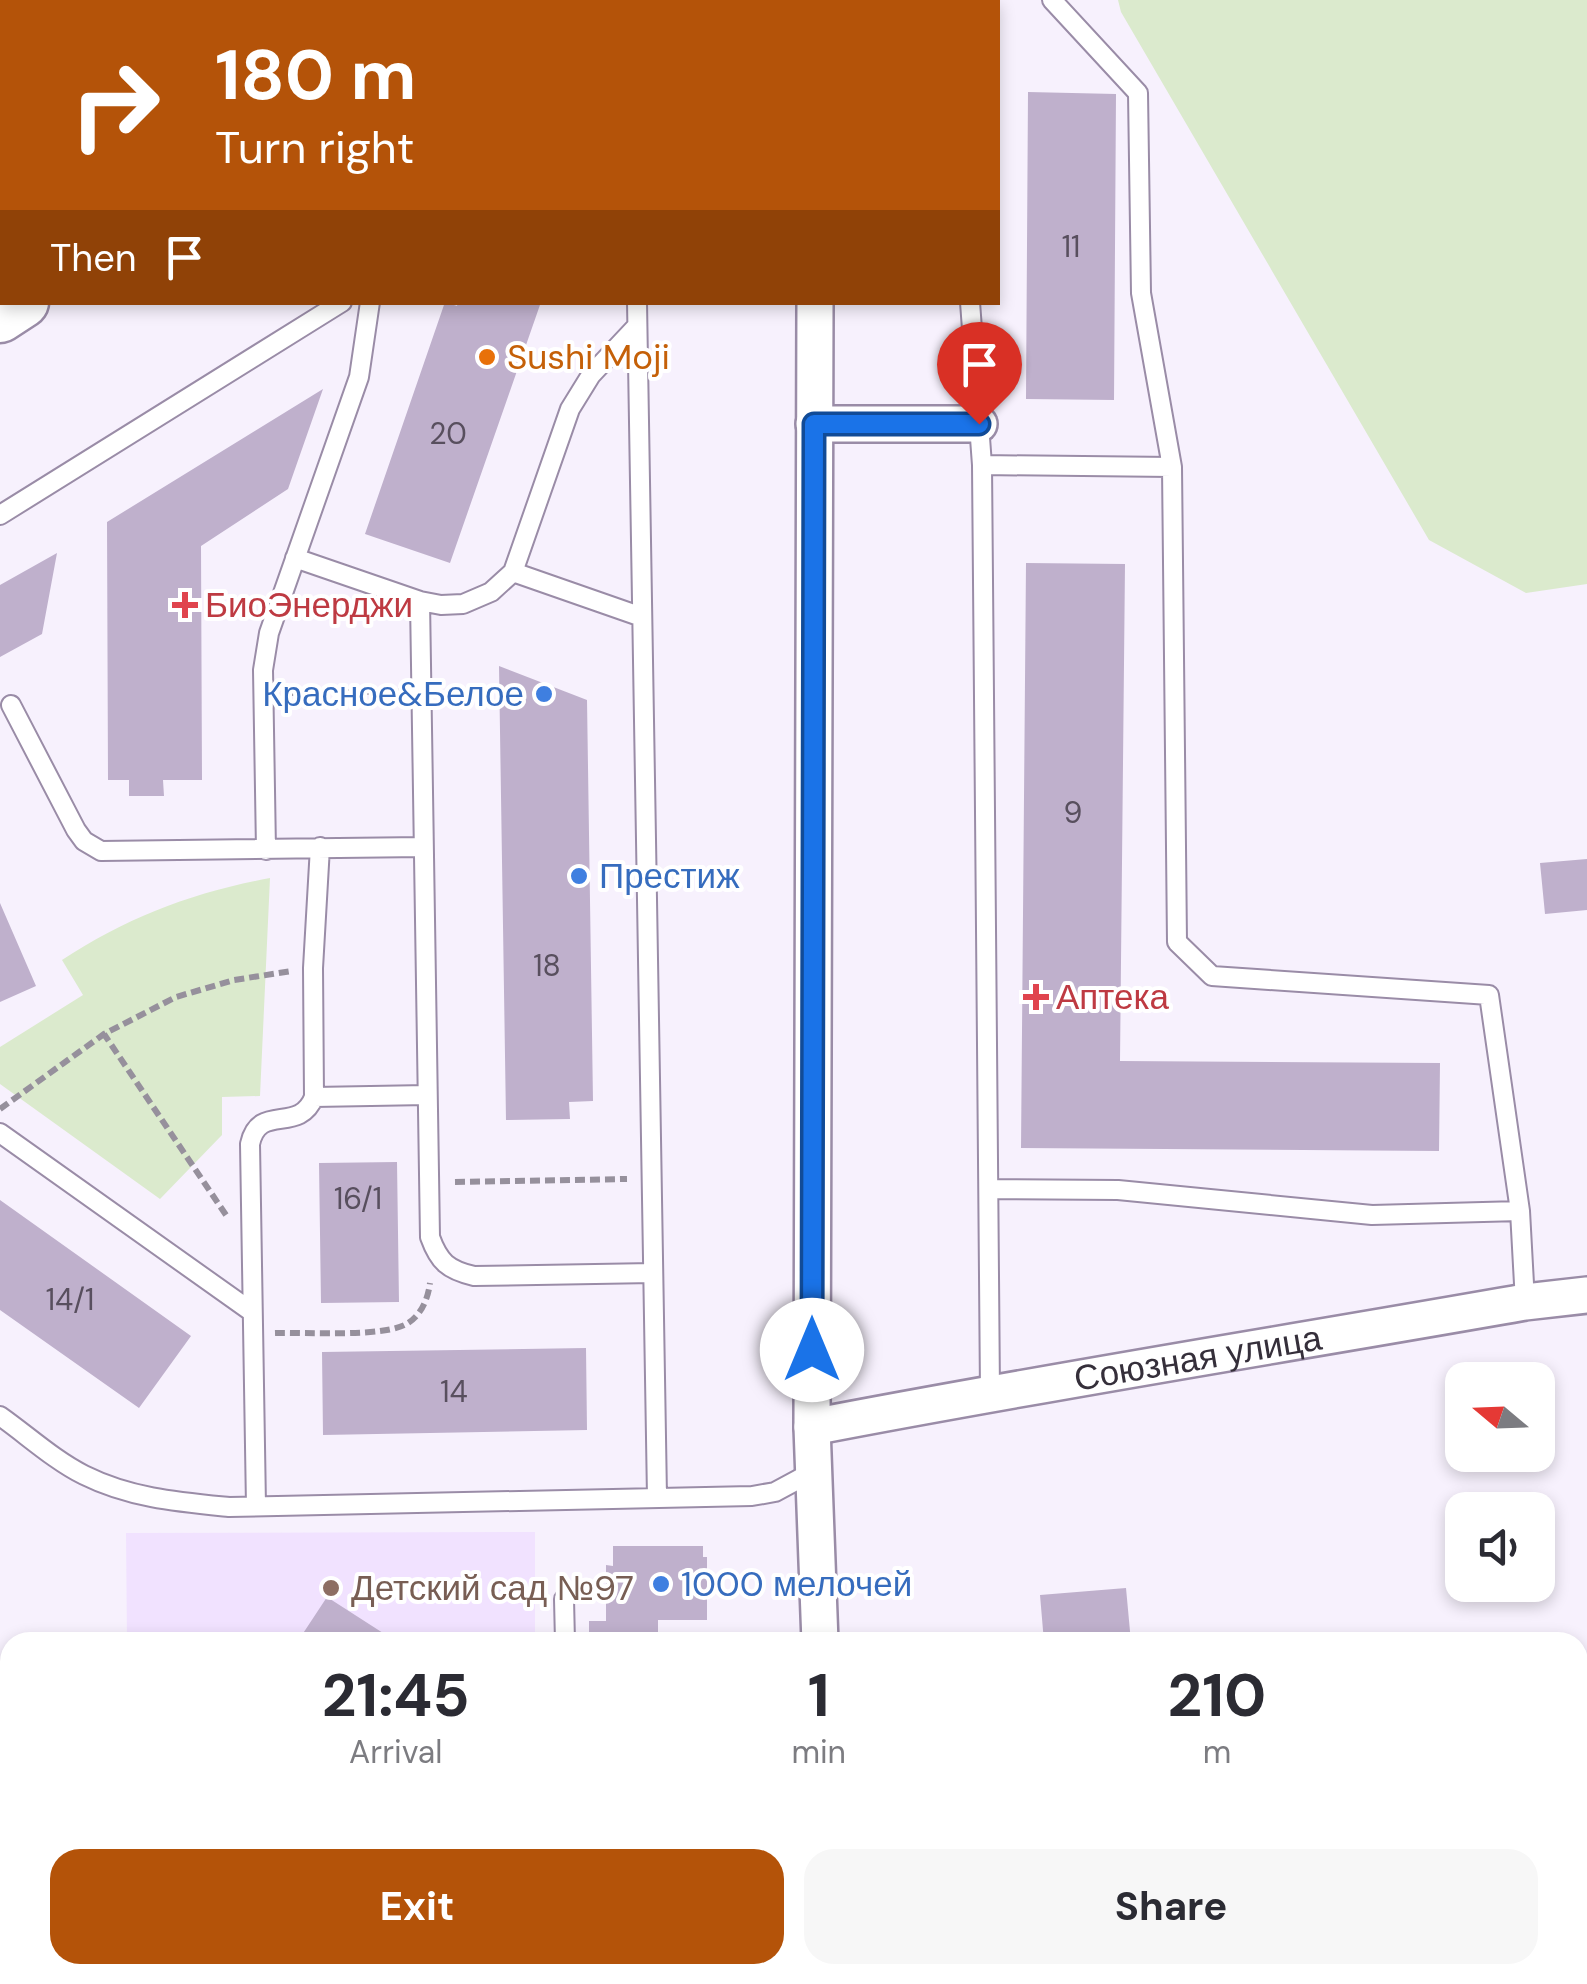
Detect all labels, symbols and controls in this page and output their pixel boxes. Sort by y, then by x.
text: 180 m [215,30,416,121]
icon: right [50,40,180,170]
text: Turn right [215,118,414,177]
house number: 11 [1062,227,1080,266]
icon: arrive [157,230,212,285]
text: Then [50,233,137,283]
pin [937,322,1022,425]
place label: Sushi Moji [507,334,670,380]
icon: arrive [952,337,1007,392]
marker: Sushi Moji [476,346,498,368]
house number: 20 [429,414,467,453]
place label: БиоЭнерджи [205,582,413,628]
marker: БиоЭнерджи [174,594,196,616]
place label: Красное&Белое [262,671,524,717]
marker: Красное&Белое [533,683,555,705]
house number: 9 [1064,793,1082,832]
place label: Престиж [599,853,740,899]
marker: Престиж [568,865,590,887]
house number: 18 [533,946,561,985]
place label: Аптека [1056,974,1169,1020]
marker: Аптека [1025,986,1047,1008]
house number: 16/1 [334,1179,382,1218]
house number: 14/1 [46,1280,94,1319]
position arrow [760,1298,864,1402]
street label: Союзная улица [1071,1314,1326,1402]
north arrow [1445,1362,1555,1472]
map controls [1445,1362,1555,1602]
house number: 14 [440,1372,468,1411]
button: sound [1445,1492,1555,1602]
place label: 1000 мелочей [681,1561,912,1607]
place label: Детский сад №97 [351,1565,634,1611]
marker: 1000 мелочей [650,1573,672,1595]
marker: Детский сад №97 [320,1577,342,1599]
text: 21:45 [322,1656,470,1735]
text: 1 [808,1656,830,1735]
text: 210 [1168,1656,1266,1735]
text: Arrival [349,1731,442,1773]
text: min [791,1731,846,1773]
text: m [1203,1731,1231,1773]
button: Exit [50,1849,784,1964]
button: Share [804,1849,1538,1964]

